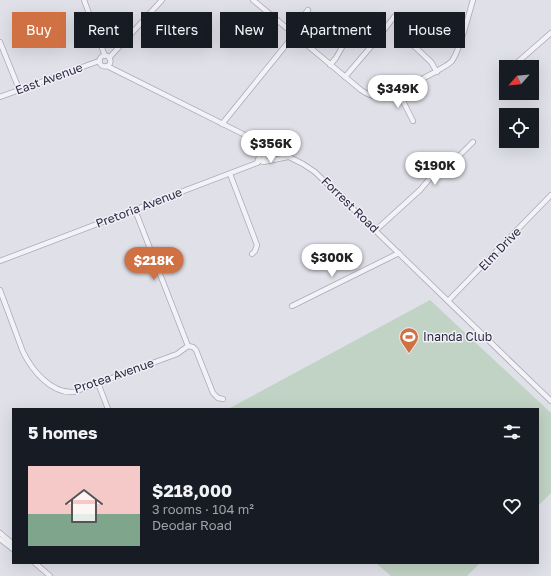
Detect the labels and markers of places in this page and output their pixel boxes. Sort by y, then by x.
pin: $349K [370,75,426,109]
pin: $356K [243,130,299,164]
pin: $190K [407,152,463,186]
pin: $300K [304,244,360,278]
pin: $218K [126,247,182,281]
sports icon: Inanda Club [398,326,420,354]
place label: Inanda Club [423,329,492,344]

